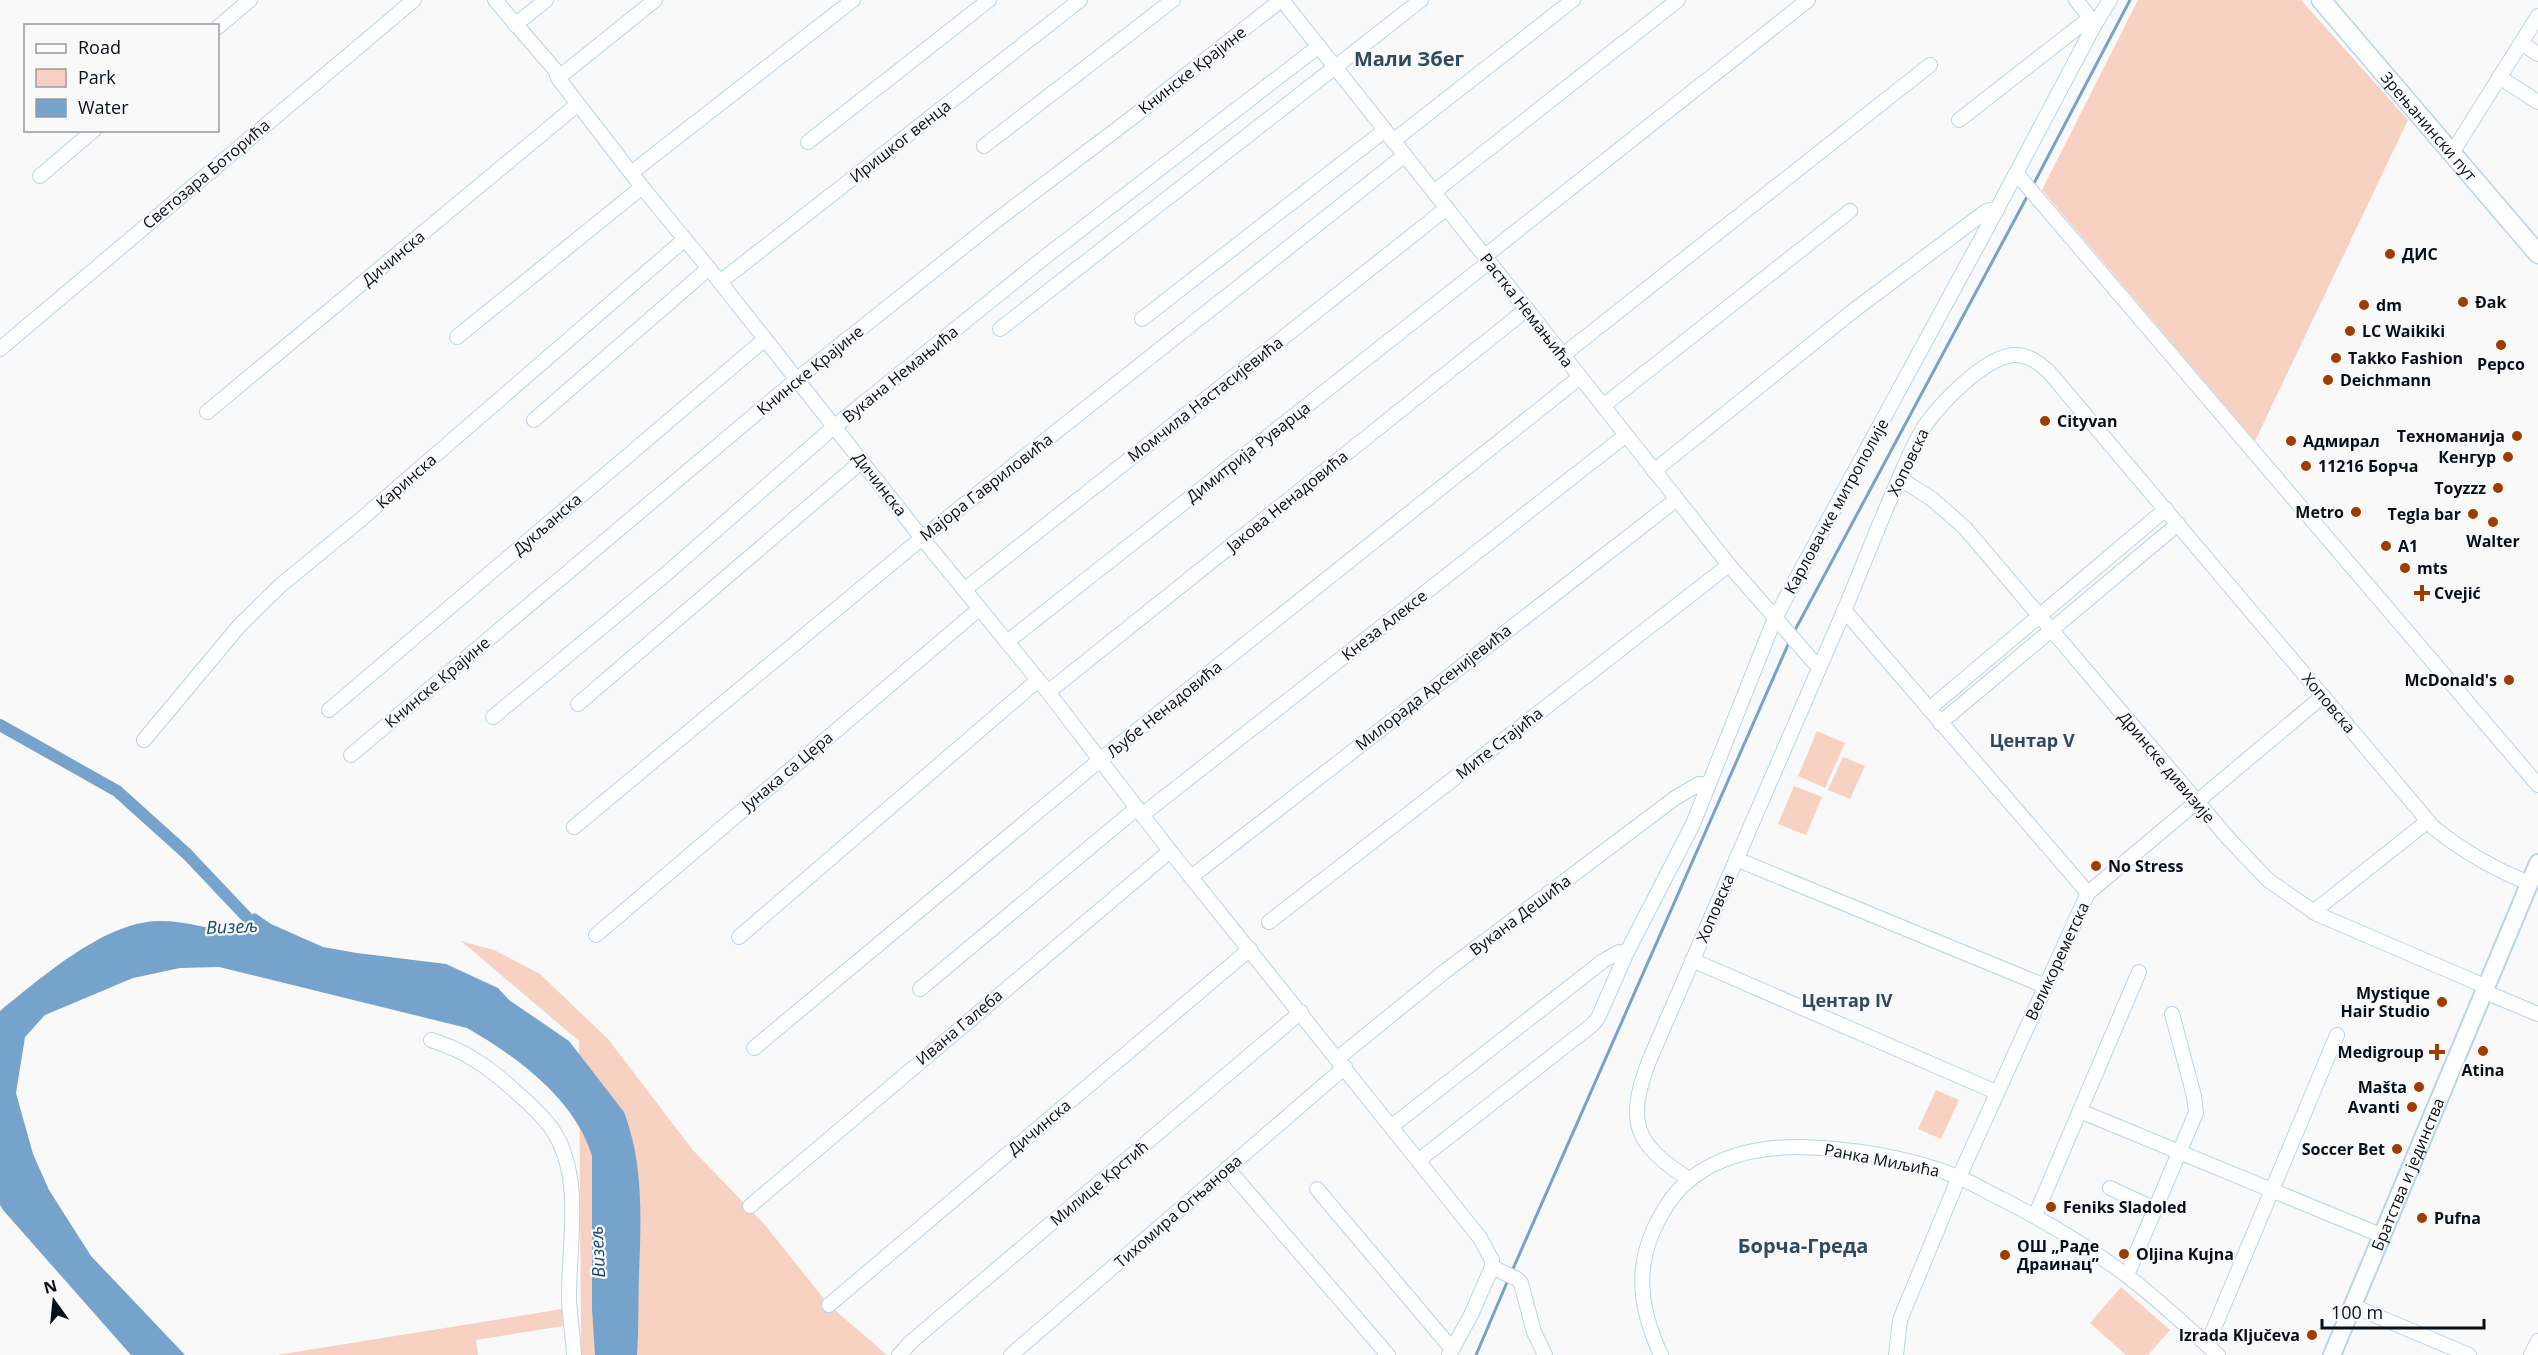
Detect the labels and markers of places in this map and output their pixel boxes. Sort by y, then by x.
place label: ДИС [2402,243,2438,265]
marker: ДИС [2383,247,2397,261]
place label: Đak [2475,291,2507,313]
place label: dm [2376,294,2402,316]
marker: Đak [2456,295,2470,309]
marker: dm [2357,298,2371,312]
place label: LC Waikiki [2362,320,2445,342]
marker: LC Waikiki [2343,324,2357,338]
marker: Pepco [2494,338,2508,352]
place label: Takko Fashion [2348,347,2463,369]
marker: Takko Fashion [2329,351,2343,365]
place label: Pepco [2477,353,2525,375]
place label: Deichmann [2340,369,2431,391]
marker: Deichmann [2321,373,2335,387]
place label: Cityvan [2057,410,2117,432]
marker: Cityvan [2038,414,2052,428]
place label: Техноманија [2397,425,2505,447]
marker: Техноманија [2510,429,2524,443]
place label: Адмирал [2303,430,2380,452]
marker: Адмирал [2284,434,2298,448]
place label: Кенгур [2438,446,2496,468]
marker: Кенгур [2501,450,2515,464]
place label: 11216 Борча [2318,455,2418,477]
marker: 11216 Борча [2299,459,2313,473]
place label: Toyzzz [2434,477,2486,499]
marker: Toyzzz [2491,481,2505,495]
place label: Metro [2295,501,2344,523]
place label: Tegla bar [2387,503,2461,525]
marker: Metro [2349,505,2363,519]
marker: Tegla bar [2466,507,2480,521]
marker: Walter [2486,515,2500,529]
place label: Walter [2466,530,2520,552]
place label: A1 [2398,535,2418,557]
marker: A1 [2379,539,2393,553]
place label: mts [2417,557,2448,579]
marker: mts [2398,561,2412,575]
place label: Cvejić [2434,582,2481,604]
marker: Cvejić [2415,586,2429,600]
place label: McDonald's [2405,669,2497,691]
marker: McDonald's [2502,673,2516,687]
place label: No Stress [2108,855,2184,877]
marker: No Stress [2089,859,2103,873]
place label: Mystique Hair Studio [2341,982,2430,1022]
marker: Mystique Hair Studio [2435,995,2449,1009]
place label: Medigroup [2338,1041,2424,1063]
marker: Medigroup [2428,1043,2446,1061]
marker: Atina [2476,1044,2490,1058]
place label: Atina [2461,1059,2505,1081]
place label: Mašta [2358,1076,2407,1098]
marker: Mašta [2412,1080,2426,1094]
place label: Avanti [2348,1096,2400,1118]
marker: Avanti [2405,1100,2419,1114]
place label: Soccer Bet [2302,1138,2385,1160]
marker: Soccer Bet [2390,1142,2404,1156]
place label: Feniks Sladoled [2063,1196,2187,1218]
marker: Feniks Sladoled [2044,1200,2058,1214]
place label: Pufna [2434,1207,2481,1229]
marker: Pufna [2415,1211,2429,1225]
place label: ОШ „Раде Драинац” [2017,1235,2099,1275]
place label: Oljina Kujna [2136,1243,2234,1265]
marker: Oljina Kujna [2117,1247,2131,1261]
marker: ОШ „Раде Драинац” [1998,1248,2012,1262]
place label: Izrada Ključeva [2179,1324,2300,1346]
marker: Izrada Ključeva [2305,1328,2319,1342]

